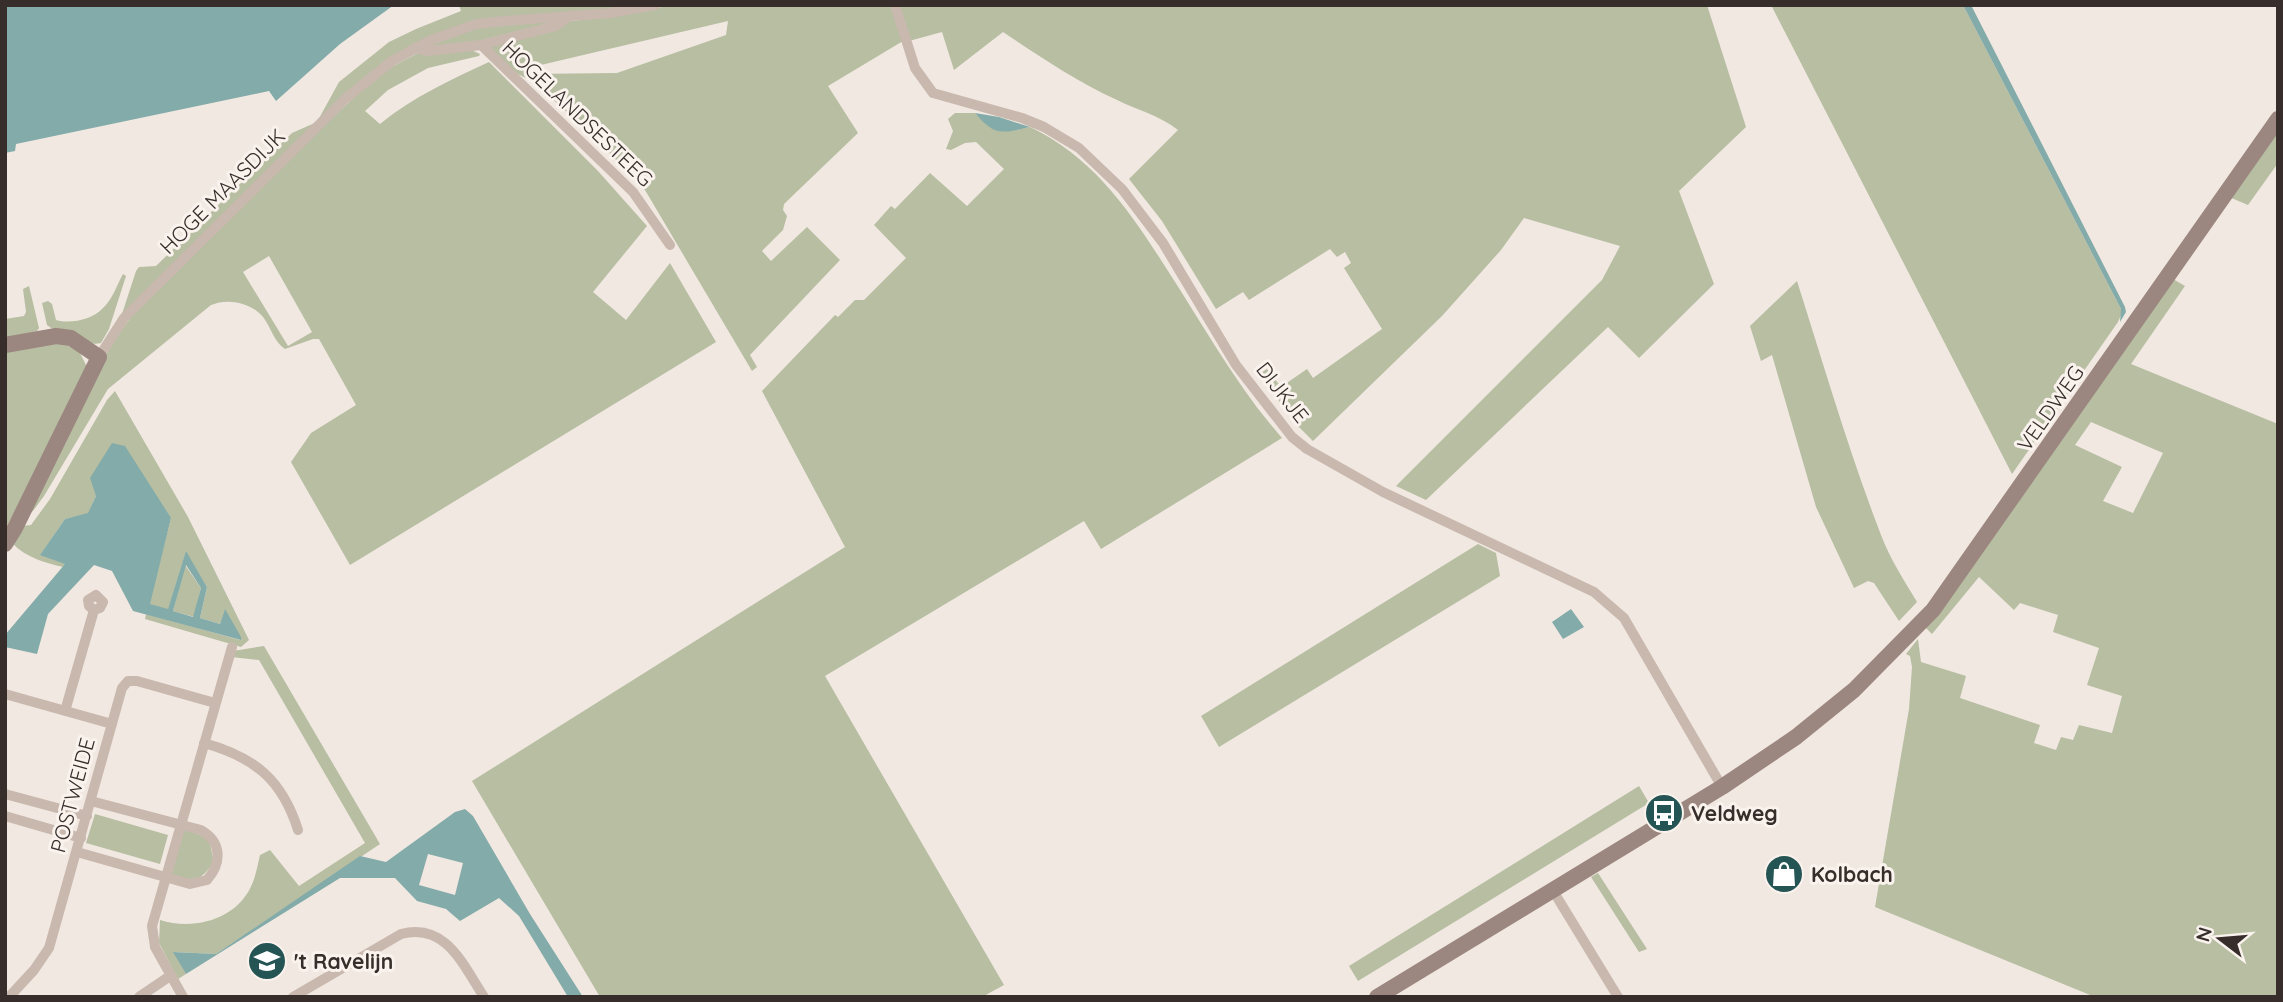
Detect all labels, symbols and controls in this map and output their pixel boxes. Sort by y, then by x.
street label: HOGELANDSESTEEG [497,34,659,192]
street label: HOGE MAASDIJK [154,123,290,259]
street label: DIJKJE [1251,356,1315,428]
street label: VELDWEG [2011,360,2089,456]
street label: POSTWEIDE [44,735,100,855]
bus stop icon: Veldweg [1643,792,1685,834]
place label: Veldweg [1691,800,1778,826]
shop icon: Kolbach [1763,853,1805,895]
place label: Kolbach [1811,861,1893,887]
north arrow [2185,904,2255,974]
text: N [2190,924,2217,944]
school or university icon: 't Ravelijn [246,940,288,982]
place label: 't Ravelijn [294,948,393,974]

